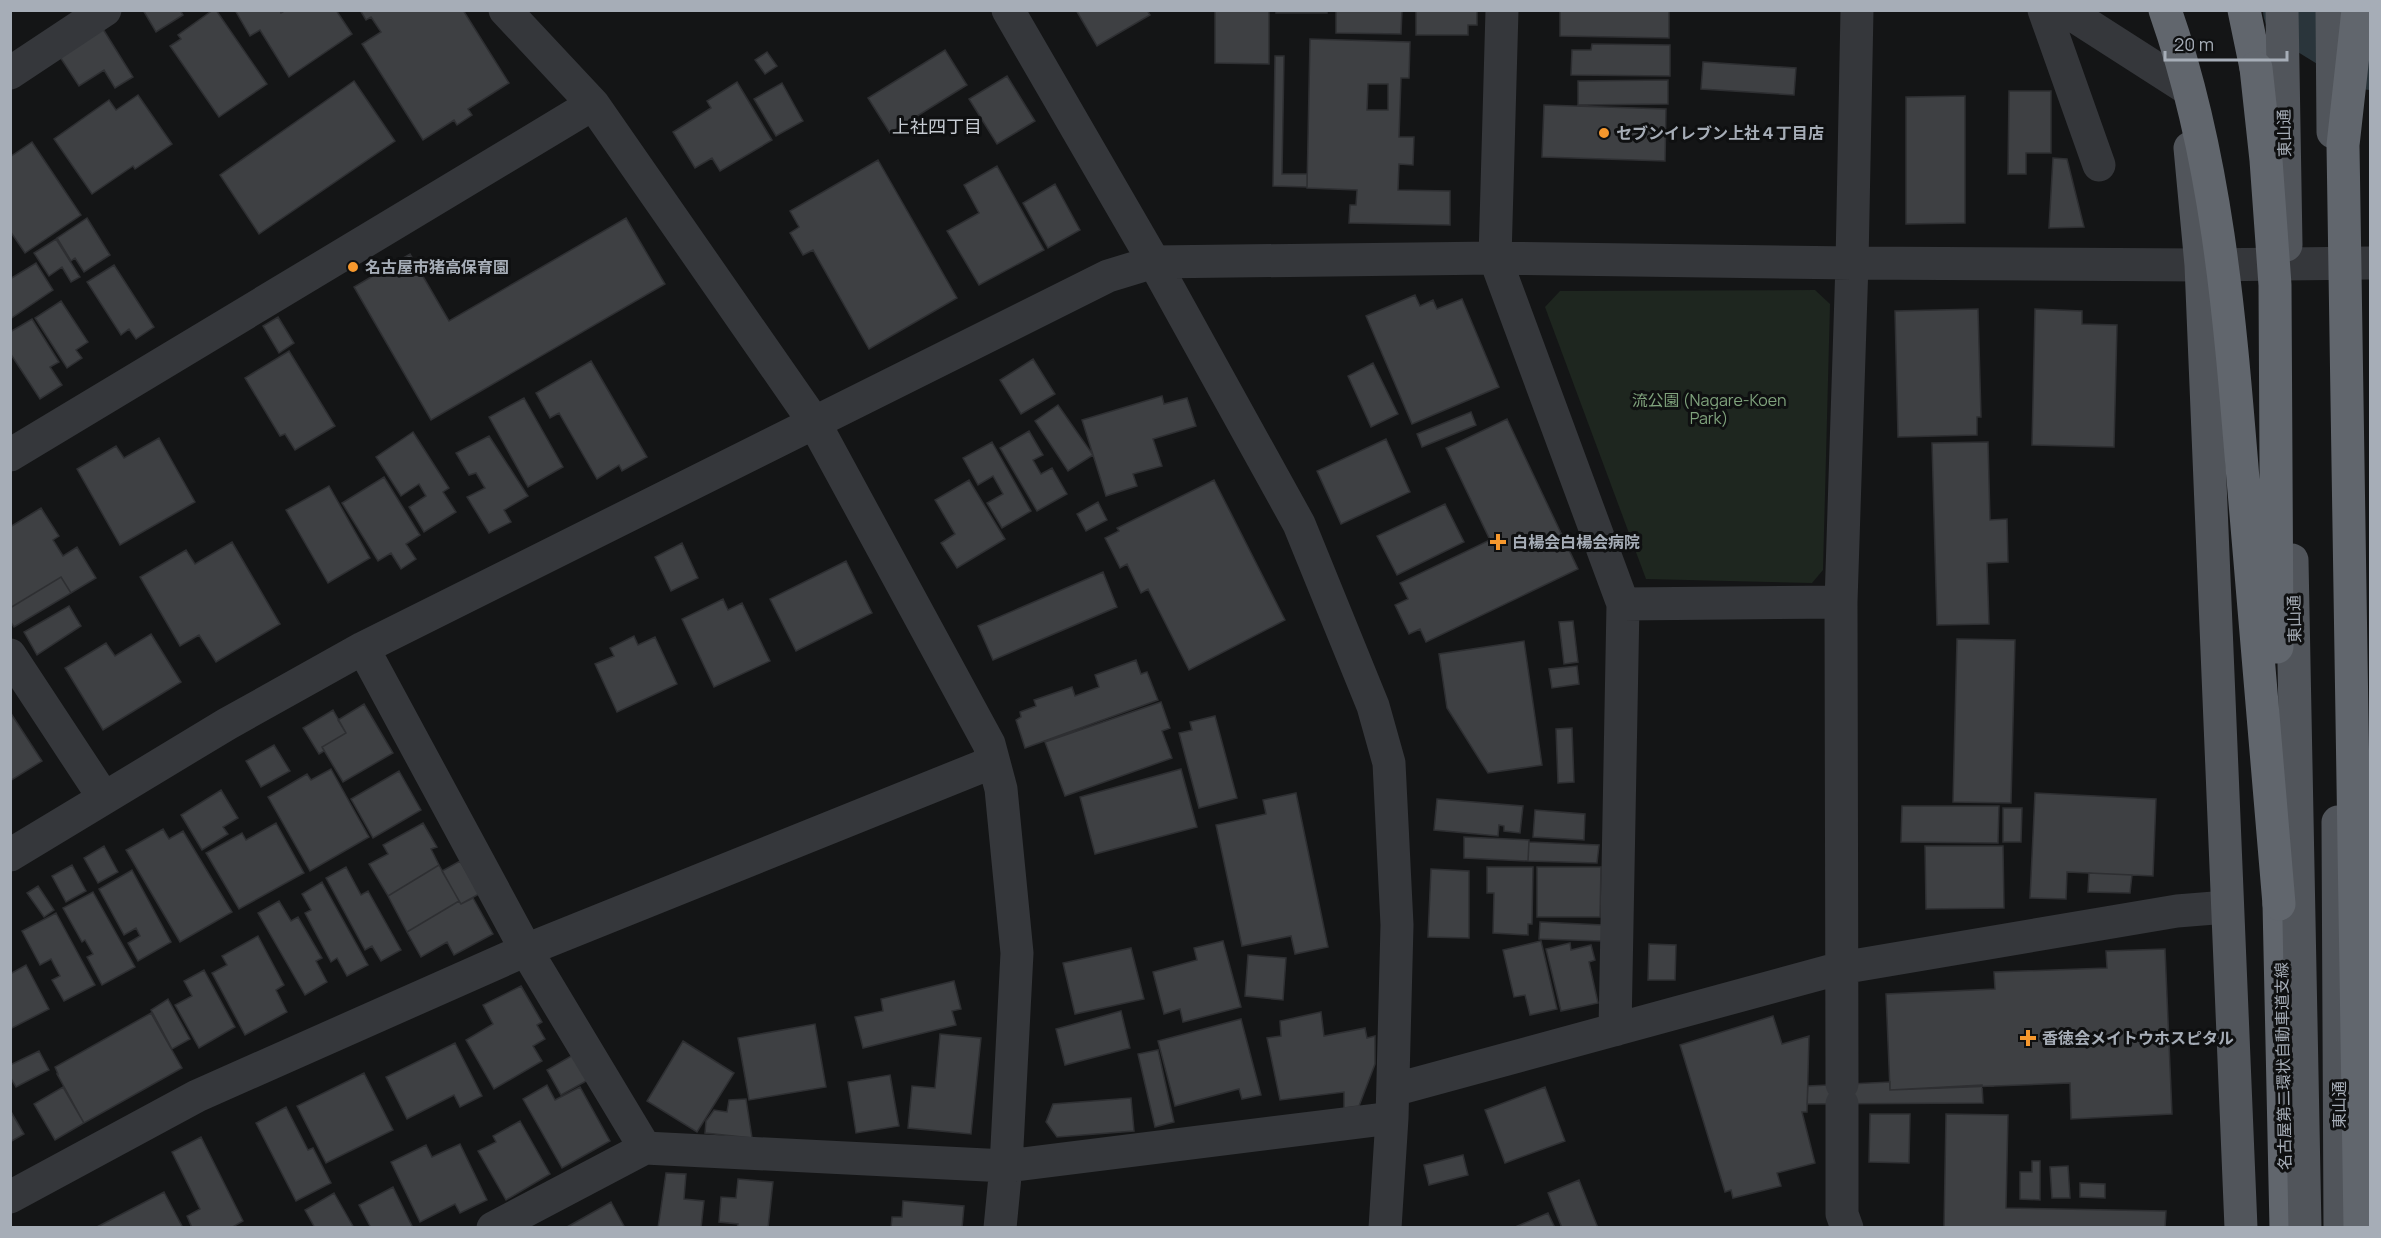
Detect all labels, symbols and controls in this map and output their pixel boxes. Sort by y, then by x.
scale bar [2165,24,2286,62]
text: 20 m [2174,32,2214,56]
street label: 東山通 [2273,109,2295,157]
district label: 上社四丁目 [892,114,982,138]
place label: セブンイレブン上社４丁目店 [1616,122,1824,144]
marker: セブンイレブン上社４丁目店 [1597,126,1611,140]
place label: 名古屋市猪高保育園 [365,256,509,278]
marker: 名古屋市猪高保育園 [346,260,360,274]
park label: 流公園 (Nagare-Koen Park) [1632,389,1786,429]
place label: 白楊会白楊会病院 [1512,531,1640,553]
marker: 白楊会白楊会病院 [1489,533,1507,551]
street label: 東山通 [2283,595,2305,643]
street label: 名古屋第二環状自動車道支線 [2270,962,2296,1170]
place label: 香徳会メイトウホスピタル [2042,1027,2234,1049]
marker: 香徳会メイトウホスピタル [2019,1029,2037,1047]
street label: 東山通 [2328,1081,2350,1129]

